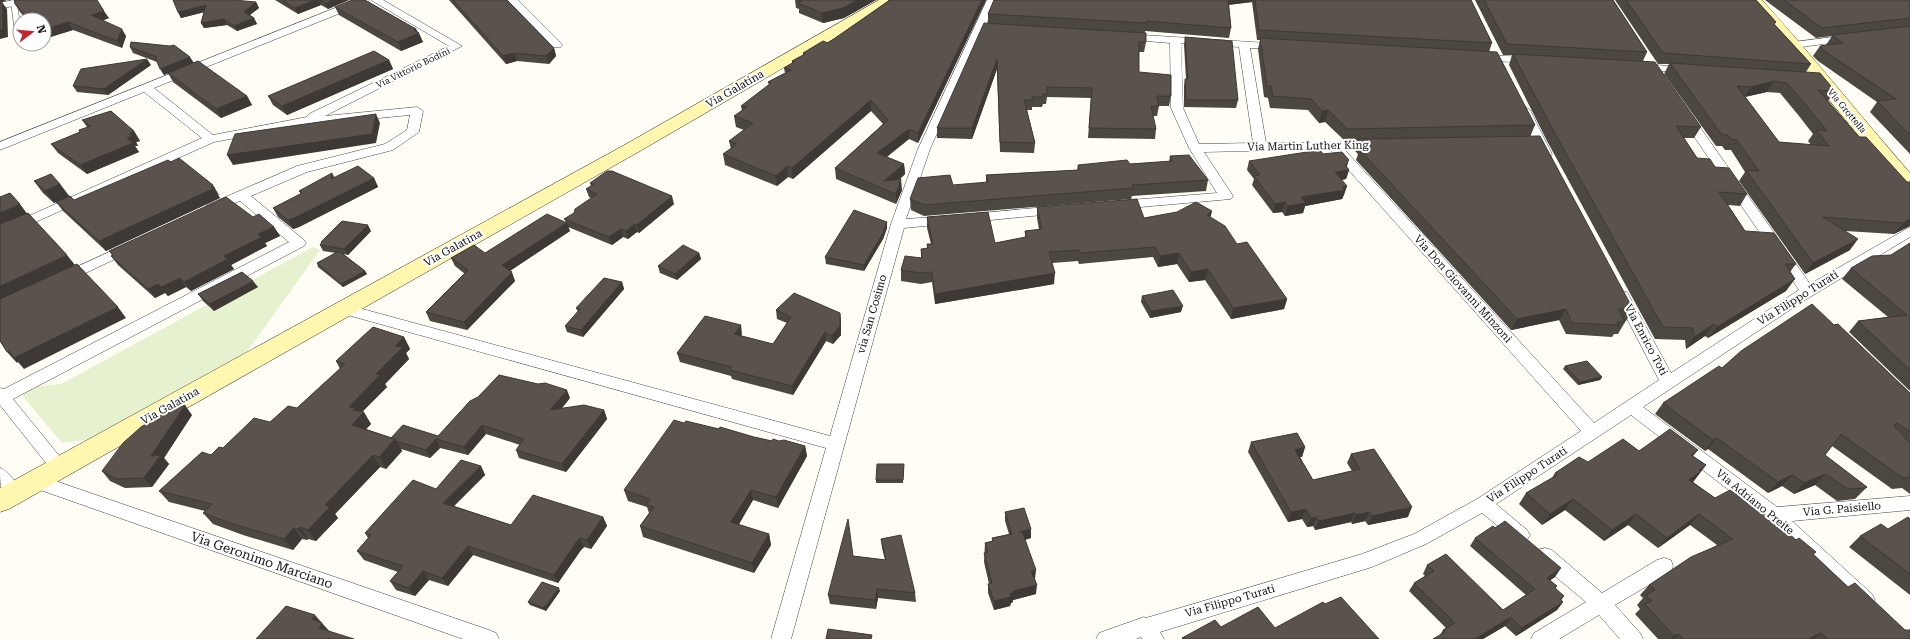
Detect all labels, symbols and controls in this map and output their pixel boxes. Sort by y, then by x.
north arrow [12,12,52,52]
text: N [34,24,49,36]
street label: Via Vittorio Bodini [374,46,452,90]
street label: Via Galatina [704,67,766,111]
street label: Via Grottella [1826,87,1868,135]
street label: Via Martin Luther King [1247,138,1370,154]
street label: Via Galatina [422,227,484,269]
street label: Via Don Giovanni Minzoni [1411,233,1515,346]
street label: Via Filippo Turati [1755,268,1841,328]
street label: via San Cosimo [855,273,890,355]
street label: Via Enrico Toti [1622,302,1670,378]
street label: Via Galatina [139,385,201,427]
street label: Via Filippo Turati [1485,444,1570,506]
street label: Via Adriano Preite [1713,467,1797,537]
street label: Via G. Paisiello [1802,499,1882,519]
street label: Via Geronimo Marciano [189,529,335,591]
street label: Via Filippo Turati [1184,582,1277,620]

